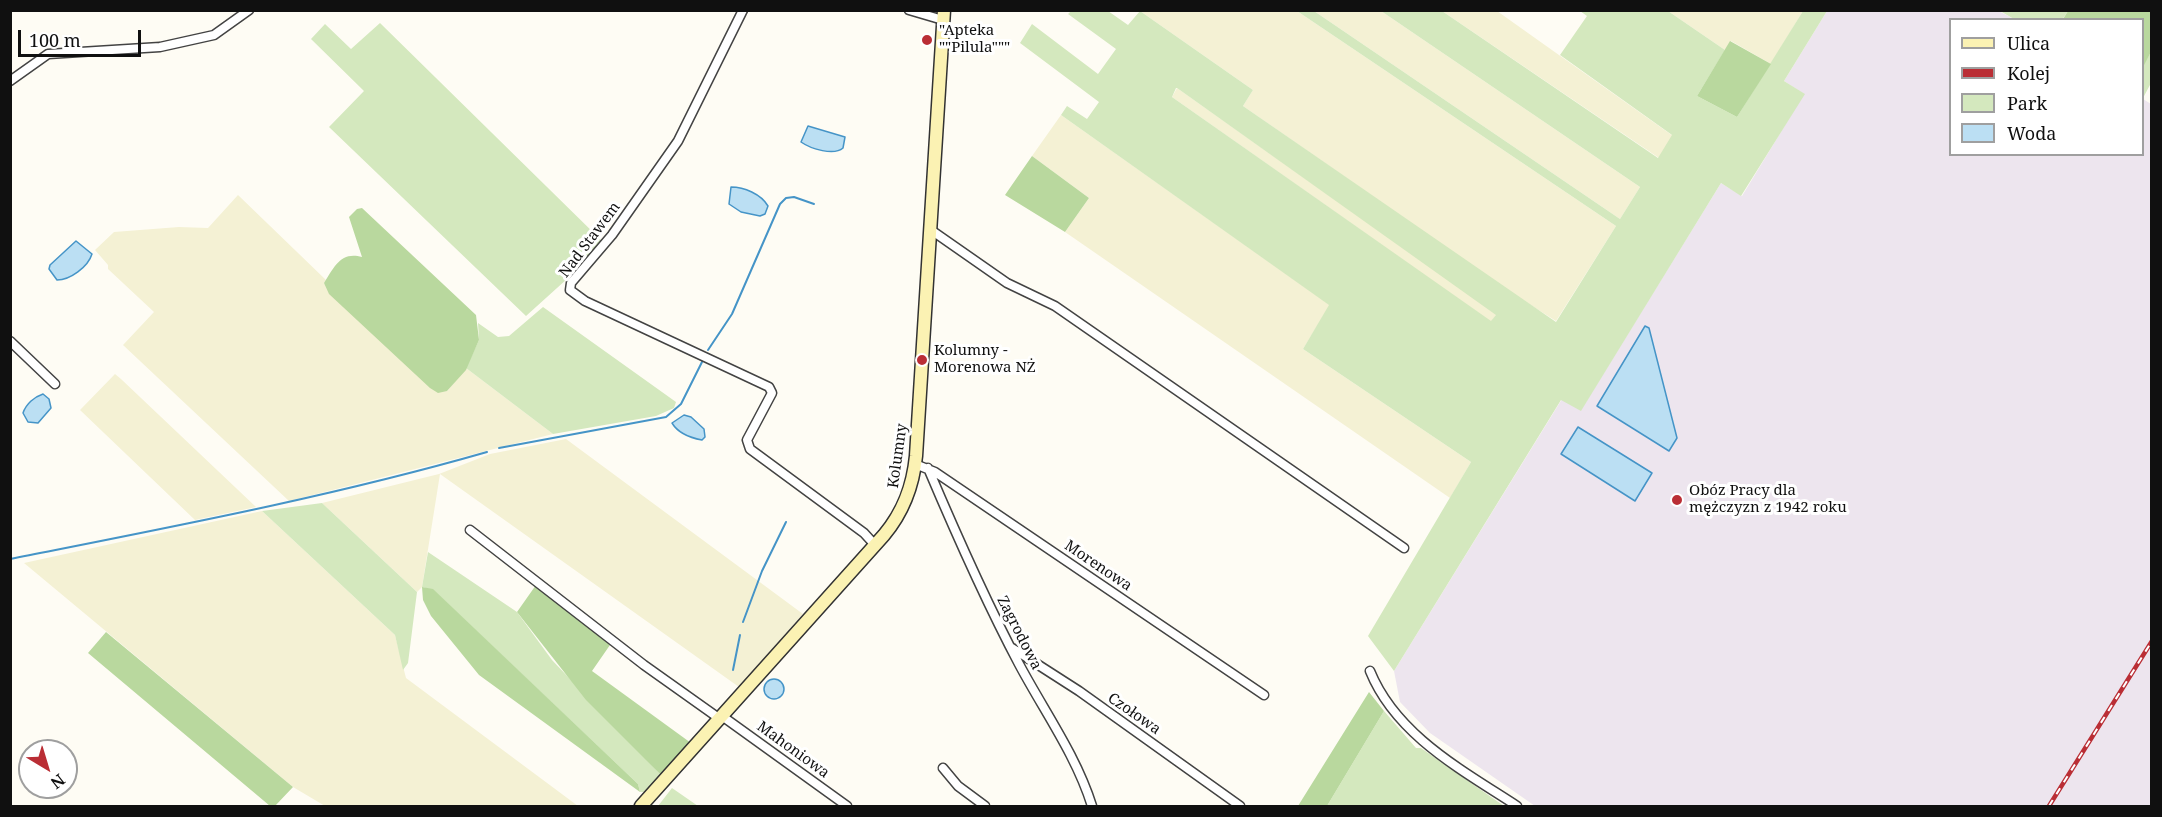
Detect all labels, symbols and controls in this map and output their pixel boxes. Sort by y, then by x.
scale bar [21,18,144,56]
legend [1949,18,2144,156]
place label: "Apteka ""Pilula""" [939,22,1010,57]
text: 100 m [29,28,81,52]
text: Ulica [2007,31,2050,55]
marker: "Apteka ""Pilula""" [920,33,934,47]
text: Kolej [2007,61,2050,85]
text: Park [2007,91,2047,115]
text: Woda [2007,121,2056,145]
street label: Nad Stawem [556,199,624,281]
place label: Kolumny - Morenowa NŻ [934,342,1036,377]
marker: Kolumny - Morenowa NŻ [915,353,929,367]
street label: Kolumny [885,423,911,489]
place label: Obóz Pracy dla mężczyzn z 1942 roku [1689,482,1847,517]
marker: Obóz Pracy dla mężczyzn z 1942 roku [1670,493,1684,507]
street label: Morenowa [1061,537,1135,595]
street label: Zagrodowa [993,593,1045,673]
street label: Czołowa [1104,689,1164,739]
street label: Mahoniowa [753,718,833,782]
north arrow [18,739,78,799]
text: N [46,769,70,794]

